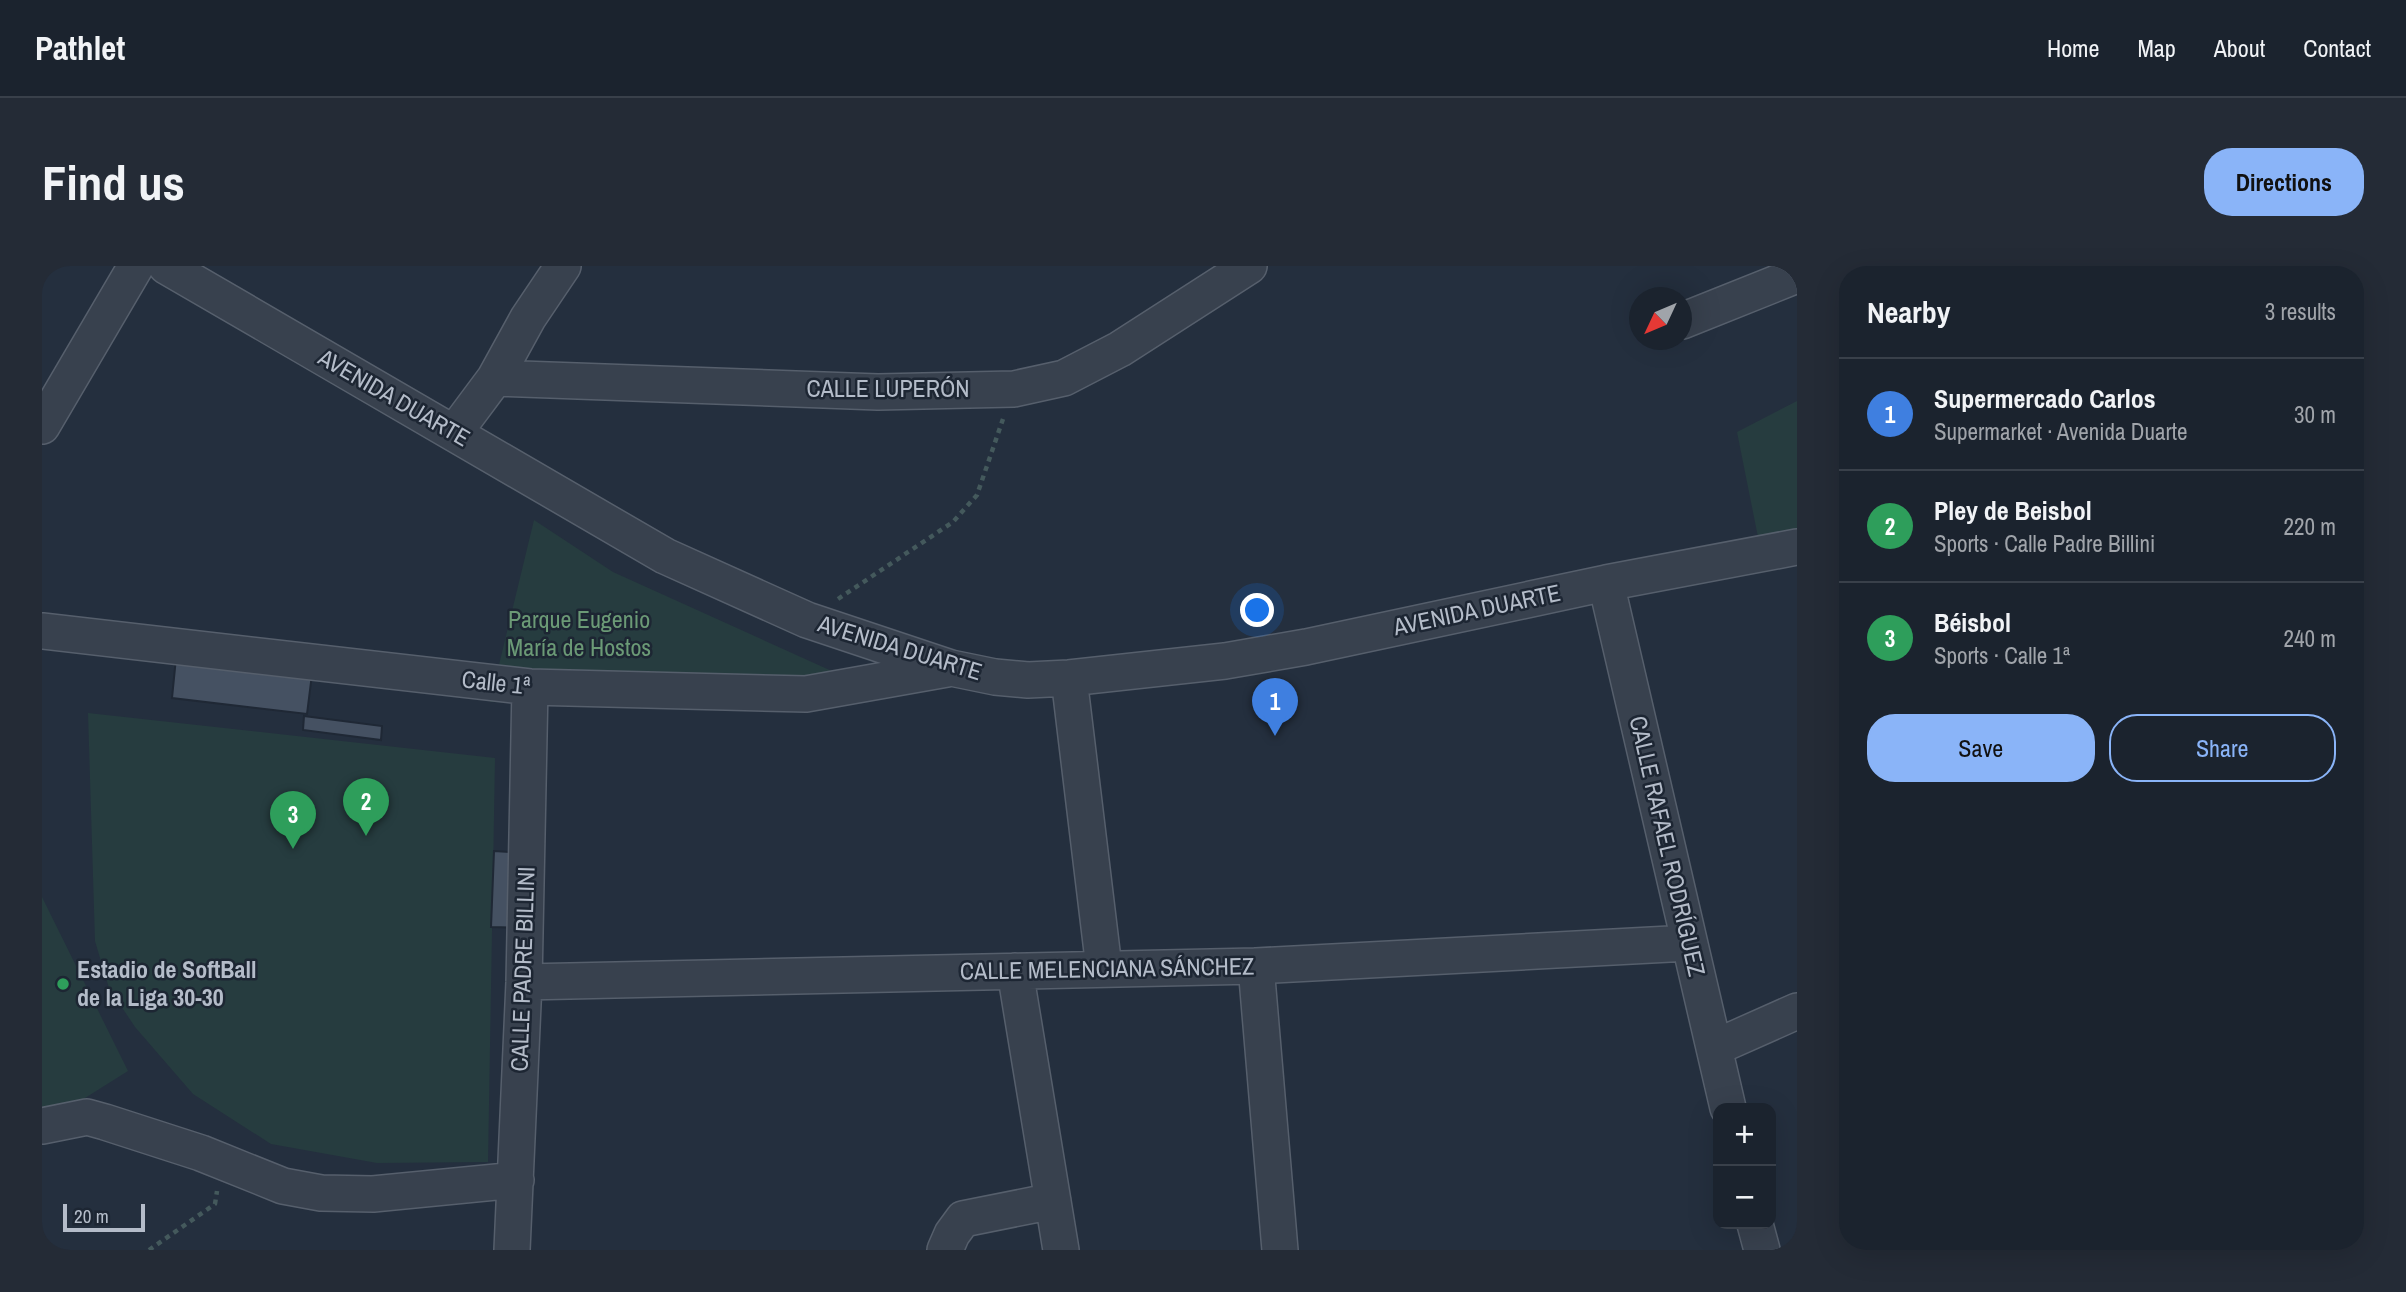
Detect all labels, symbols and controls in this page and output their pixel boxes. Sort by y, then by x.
text: Pathlet [35,26,125,70]
text: Home [2047,32,2099,64]
text: Map [2137,32,2176,64]
text: About [2214,32,2265,64]
text: Contact [2303,32,2371,64]
button: Directions [2204,148,2364,216]
text: Find us [42,149,185,215]
north arrow [1629,287,1692,350]
text: Nearby [1867,292,1950,332]
text: 3 results [2265,296,2336,327]
street label: AVENIDA DUARTE [312,340,476,453]
street label: CALLE LUPERÓN [807,372,969,404]
text: Supermercado Carlos [1934,381,2156,416]
text: 1 [1885,399,1895,430]
text: 30 m [2294,399,2336,430]
text: Supermarket · Avenida Duarte [1934,416,2187,447]
text: Pley de Beisbol [1934,493,2092,528]
text: 2 [1885,511,1895,542]
text: 220 m [2284,511,2336,542]
text: Sports · Calle Padre Billini [1934,528,2155,559]
street label: AVENIDA DUARTE [1389,576,1563,643]
your location [1240,593,1274,627]
park label: Parque Eugenio María de Hostos [507,603,651,663]
text: Béisbol [1934,605,2011,640]
street label: AVENIDA DUARTE [813,607,986,687]
text: 3 [1885,623,1895,654]
text: 240 m [2284,623,2336,654]
text: Sports · Calle 1ª [1934,640,2070,671]
street label: Calle 1ª [460,663,533,702]
pin: 1 [1252,678,1298,736]
street label: CALLE RAFAEL RODRÍGUEZ [1622,713,1713,979]
button: Save [1867,714,2095,782]
button: Share [2109,714,2336,782]
pin: 2 [343,778,389,836]
pin: 3 [270,791,316,849]
street label: CALLE PADRE BILLINI [502,866,542,1072]
street label: CALLE MELENCIANA SÁNCHEZ [960,949,1254,987]
place label: Estadio de SoftBall de la Liga 30-30 [77,953,256,1013]
marker: Estadio de SoftBall de la Liga 30-30 [55,976,71,992]
map controls [1713,1103,1776,1229]
button: + [1713,1103,1776,1166]
button: − [1713,1166,1776,1229]
scale bar [63,1201,145,1233]
text: 20 m [74,1203,109,1229]

